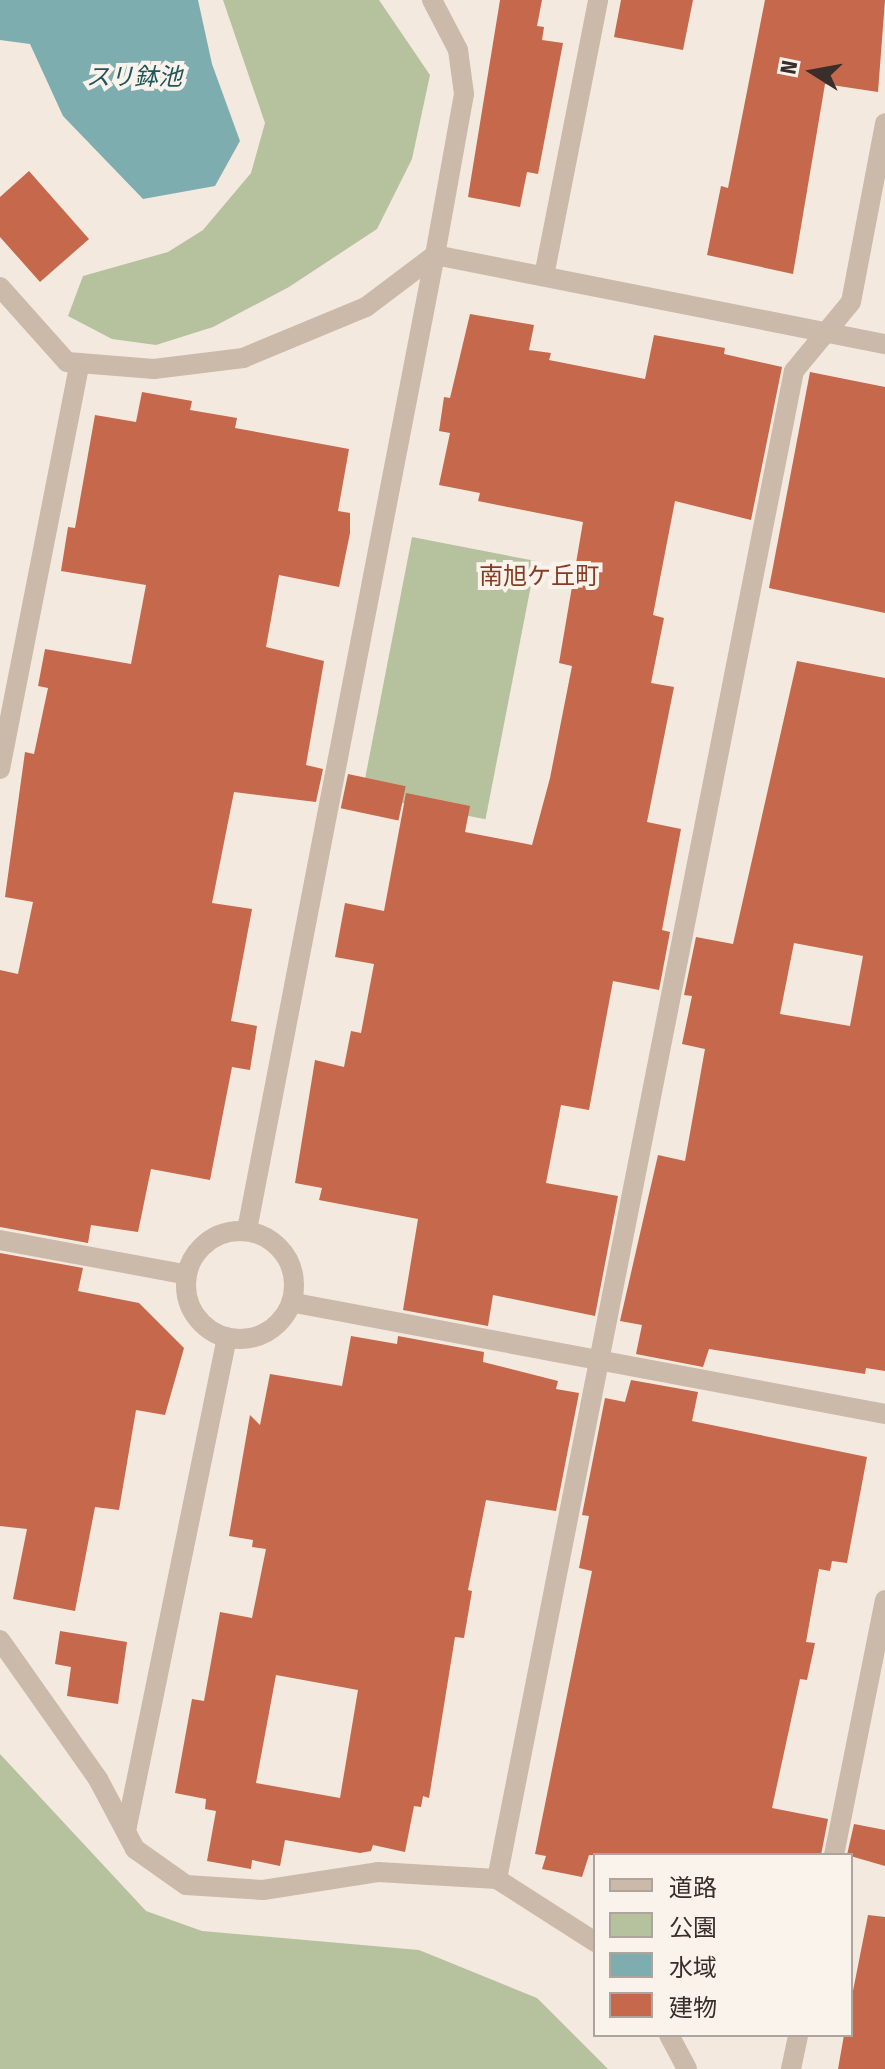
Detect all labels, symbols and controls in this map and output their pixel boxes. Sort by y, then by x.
north arrow [773,32,853,112]
text: N [774,58,803,76]
water label: スリ鉢池 [86,64,182,92]
district label: 南旭ケ丘町 [479,563,599,591]
legend [593,1853,853,2037]
text: 道路 [669,1874,717,1902]
text: 公園 [669,1914,717,1942]
text: 水域 [669,1954,717,1982]
text: 建物 [669,1994,717,2022]

